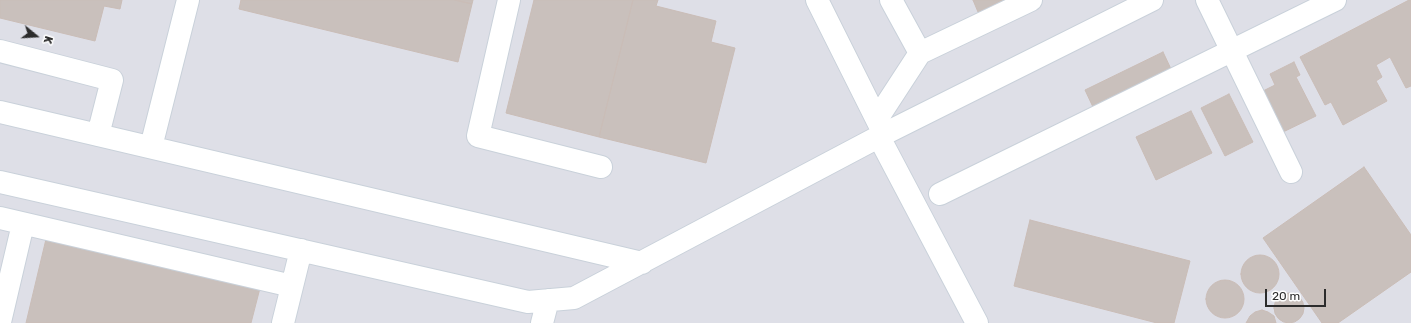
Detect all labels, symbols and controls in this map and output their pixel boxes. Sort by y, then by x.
north arrow [16,16,56,56]
text: K [41,34,55,45]
scale bar [1267,281,1328,307]
text: 20 m [1272,289,1300,303]

